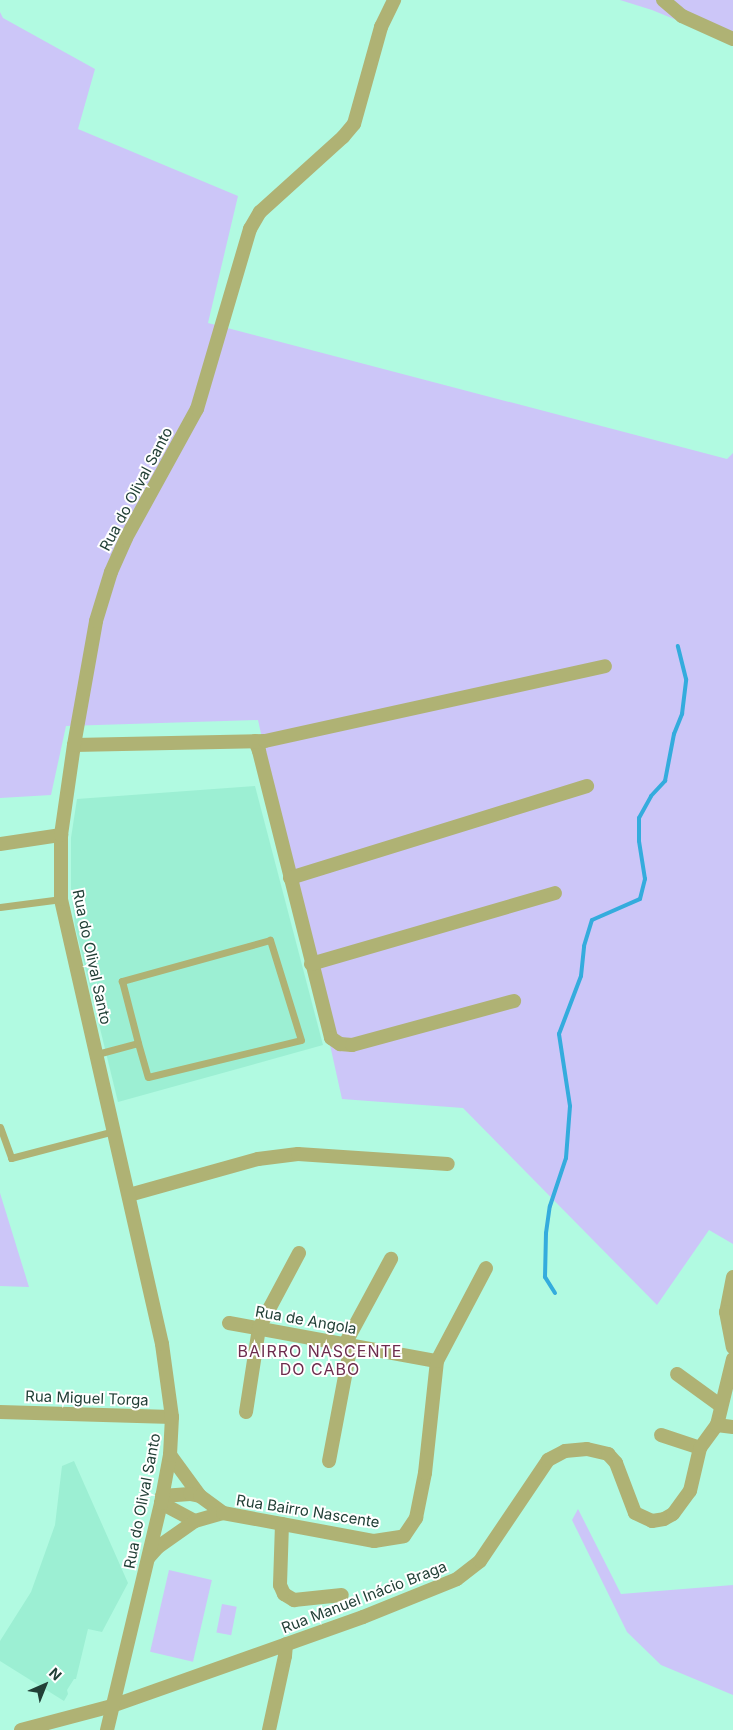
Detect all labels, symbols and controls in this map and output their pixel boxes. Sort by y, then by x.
street label: Rua do Olival Santo [96,424,176,554]
street label: Rua do Olival Santo [69,888,115,1026]
street label: Rua de Angola [254,1302,358,1338]
district label: BAIRRO NASCENTE DO CABO [236,1341,404,1379]
street label: Rua Miguel Torga [25,1387,149,1409]
street label: Rua do Olival Santo [120,1432,164,1570]
street label: Rua Bairro Nascente [235,1491,381,1531]
street label: Rua Manuel Inácio Braga [279,1557,449,1637]
north arrow [20,1660,70,1710]
text: N [46,1664,66,1684]

